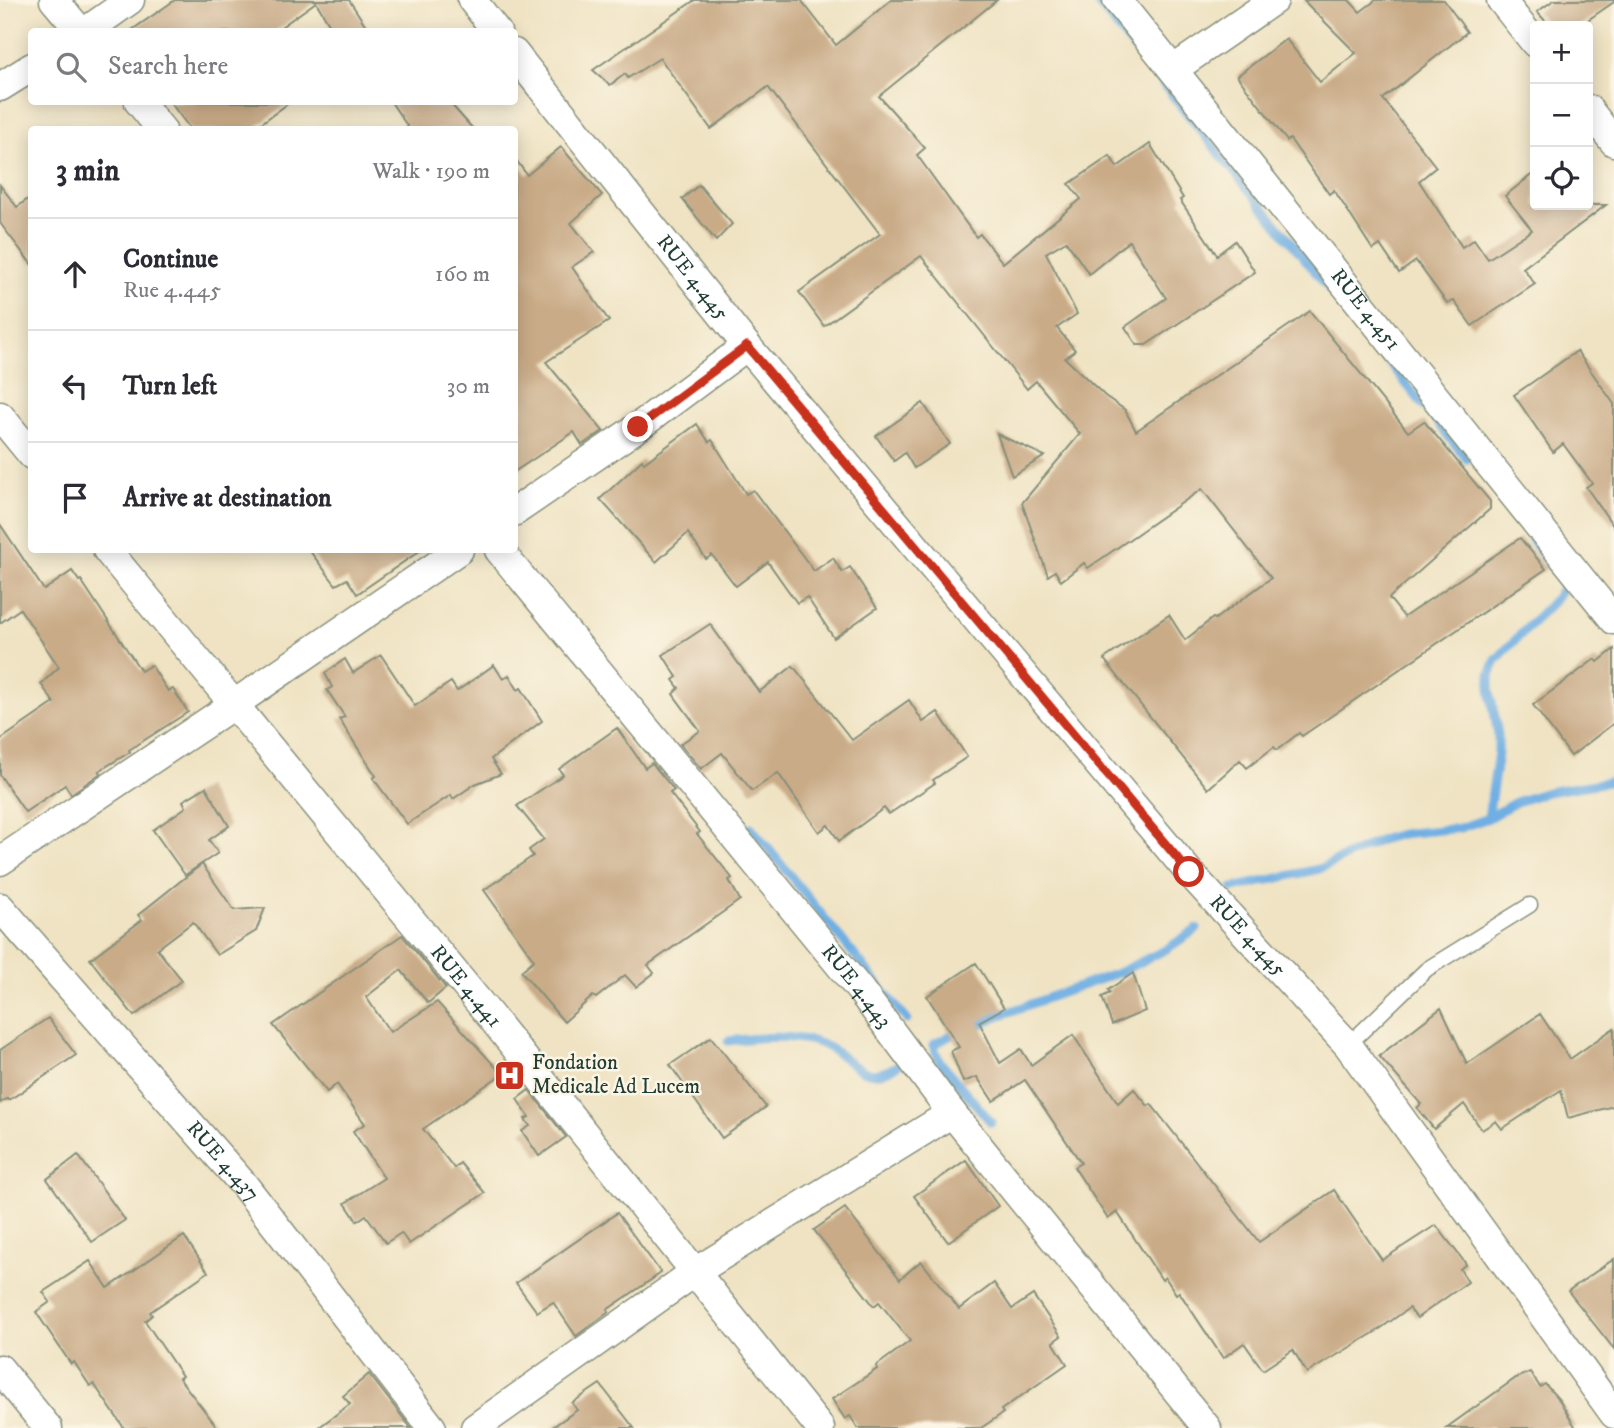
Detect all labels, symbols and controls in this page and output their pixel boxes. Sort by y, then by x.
map controls [1530,21,1593,210]
button: + [1530,21,1593,84]
search box [28,28,518,105]
icon: search [52,48,90,86]
text: Search here [108,50,228,83]
button: − [1530,84,1593,147]
button: locate [1530,147,1593,210]
text: 3 min [56,153,120,190]
text: Walk · 190 m [372,157,490,186]
street label: RUE 4.445 [651,230,734,325]
text: Continue [123,243,218,276]
icon: ahead [56,255,94,293]
text: 160 m [435,260,490,289]
street label: RUE 4.451 [1325,264,1406,356]
text: Rue 4.445 [123,276,221,305]
icon: left [56,367,94,405]
text: Turn left [123,370,217,403]
text: 30 m [447,372,490,401]
route end [622,411,653,442]
icon: arrive [56,479,94,517]
text: Arrive at destination [123,482,332,515]
route start [1173,856,1204,887]
street label: RUE 4.445 [1204,890,1292,982]
street label: RUE 4.443 [815,939,897,1033]
street label: RUE 4.441 [424,940,507,1033]
place label: Fondation Medicale Ad Lucem [532,1050,700,1100]
hospital icon: Fondation Medicale Ad Lucem [492,1058,526,1092]
street label: RUE 4.437 [181,1116,265,1207]

